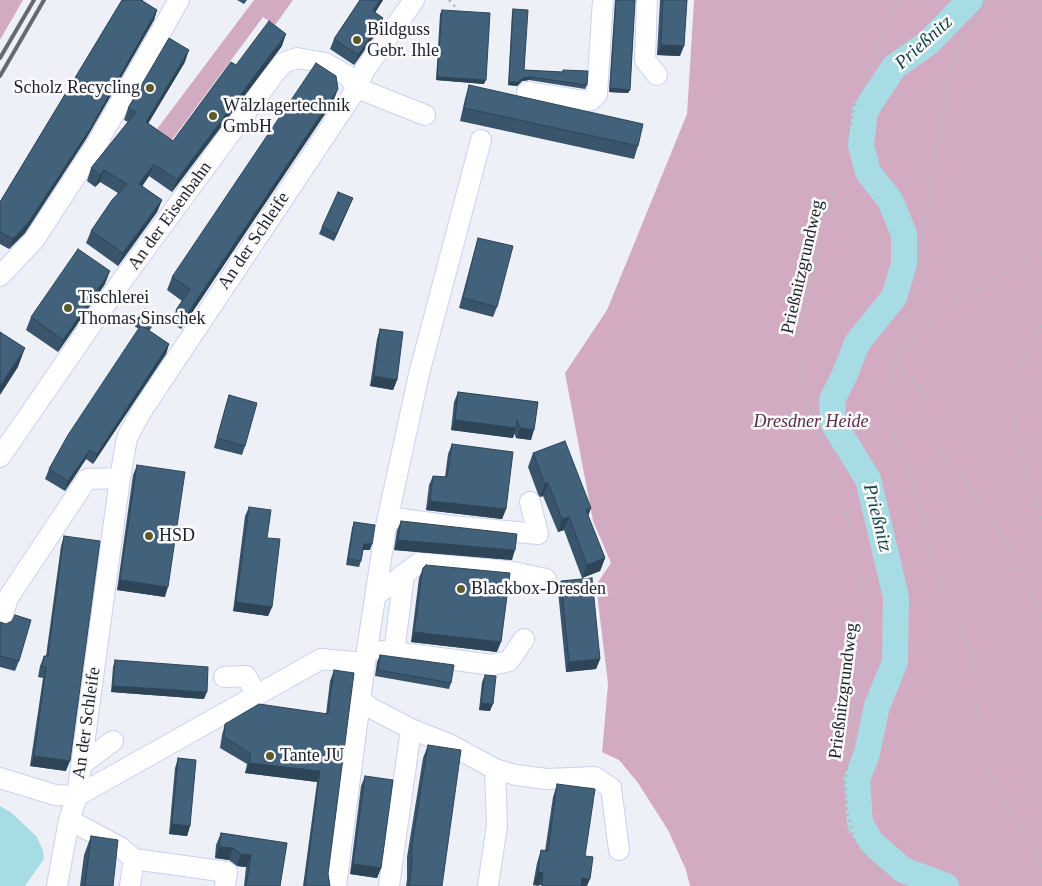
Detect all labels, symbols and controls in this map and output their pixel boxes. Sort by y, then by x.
water label: Prießnitz [890,11,958,75]
place label: Bildguss Gebr. Ihle [367,19,439,62]
marker: Bildguss Gebr. Ihle [351,34,363,46]
place label: Scholz Recycling [14,77,140,99]
marker: Scholz Recycling [144,82,156,94]
place label: Wälzlagertechnik GmbH [223,95,350,138]
marker: Wälzlagertechnik GmbH [207,110,219,122]
street label: An der Eisenbahn [123,157,217,275]
street label: An der Schleife [213,188,295,294]
street label: Prießnitzgrundweg [777,198,829,336]
place label: Tischlerei Thomas Sinschek [78,287,205,330]
marker: Tischlerei Thomas Sinschek [62,302,74,314]
park label: Dresdner Heide [754,411,868,433]
water label: Prießnitz [858,481,896,555]
place label: HSD [159,525,195,547]
marker: HSD [143,530,155,542]
place label: Blackbox-Dresden [471,578,606,600]
marker: Blackbox-Dresden [455,583,467,595]
street label: Prießnitzgrundweg [825,622,863,760]
street label: An der Schleife [68,666,106,780]
place label: Tante JU [280,745,344,767]
marker: Tante JU [264,750,276,762]

